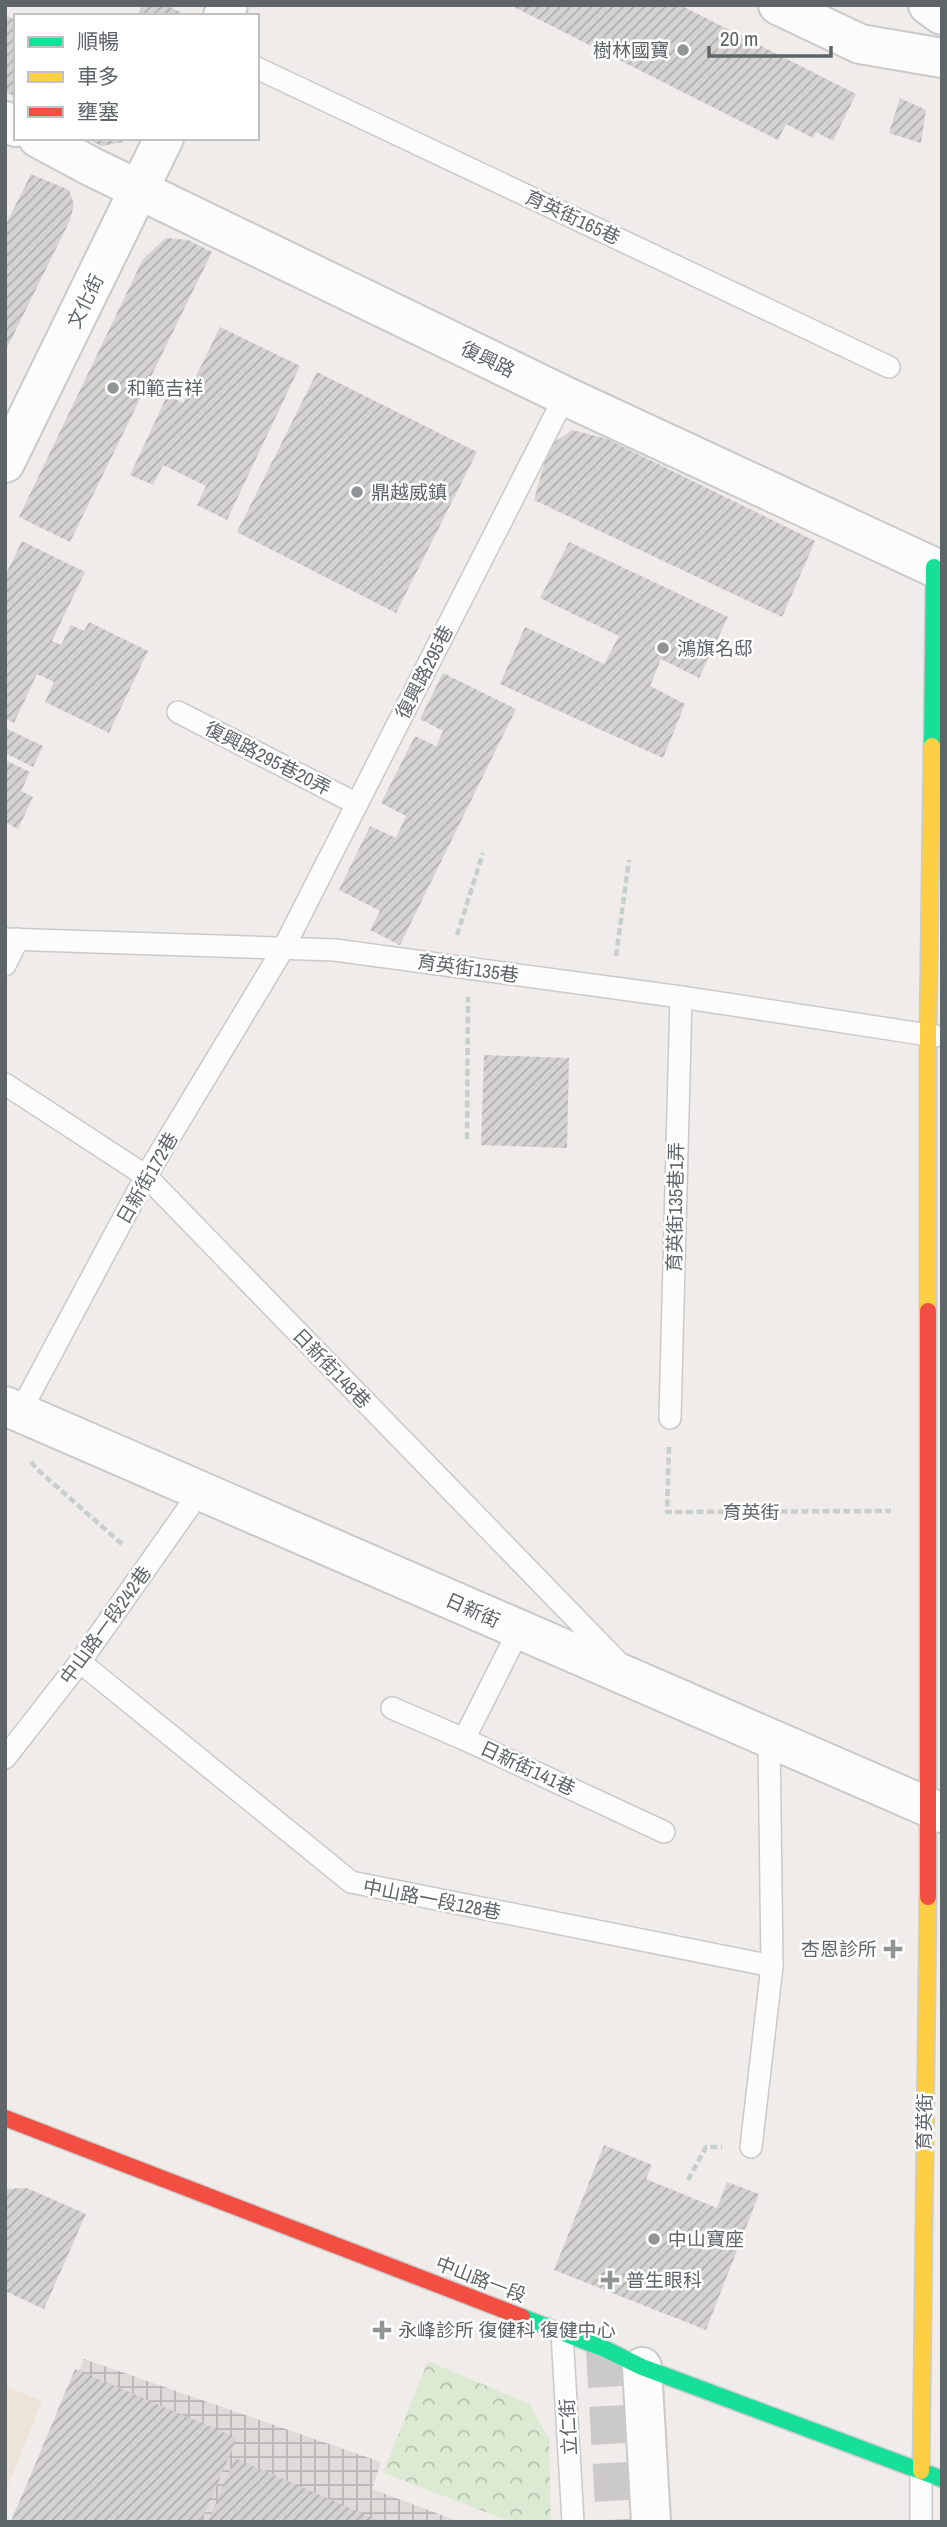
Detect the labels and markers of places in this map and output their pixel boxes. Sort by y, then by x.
place label: 樹林國寶 [593,37,669,63]
marker: 樹林國寶 [675,42,691,58]
place label: 和範吉祥 [127,375,203,401]
marker: 和範吉祥 [105,380,121,396]
place label: 鼎越威鎮 [371,479,447,505]
marker: 鼎越威鎮 [349,484,365,500]
place label: 鴻旗名邸 [677,635,753,661]
marker: 鴻旗名邸 [655,640,671,656]
place label: 杏恩診所 [801,1936,877,1962]
marker: 杏恩診所 [883,1939,903,1959]
place label: 中山寶座 [668,2226,744,2252]
marker: 中山寶座 [646,2231,662,2247]
place label: 普生眼科 [626,2267,702,2293]
marker: 普生眼科 [600,2270,620,2290]
place label: 永峰診所 復健科 復健中心 [398,2317,616,2343]
marker: 永峰診所 復健科 復健中心 [372,2320,392,2340]

